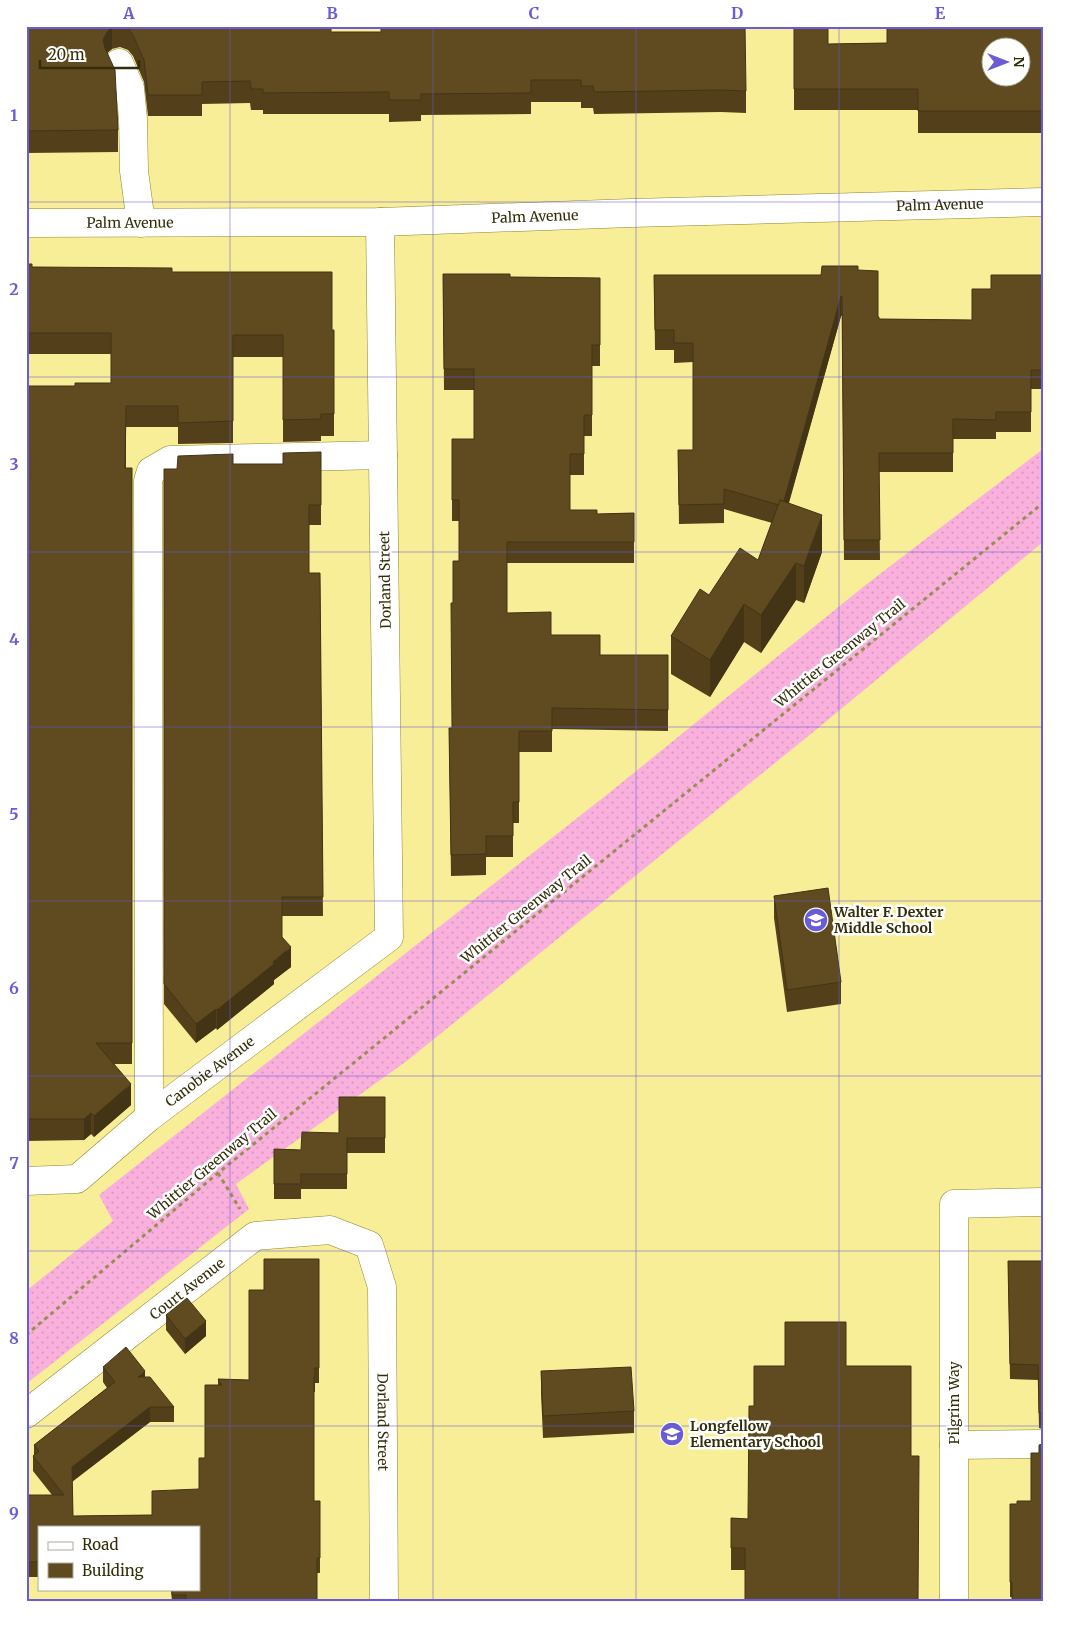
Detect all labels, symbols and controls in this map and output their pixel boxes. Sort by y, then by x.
text: A [122,3,135,23]
text: B [326,3,338,23]
text: C [529,3,539,23]
text: D [731,3,743,23]
text: E [935,3,946,23]
scale bar [40,38,139,70]
north arrow [982,38,1032,88]
text: 20 m [48,45,85,64]
text: N [1010,56,1028,68]
text: 1 [10,105,18,125]
street label: Palm Avenue [896,195,984,215]
street label: Palm Avenue [491,206,579,227]
street label: Palm Avenue [86,214,174,232]
text: 2 [9,279,19,299]
text: 3 [9,454,19,474]
street label: Dorland Street [375,530,395,629]
street label: Whittier Greenway Trail [770,594,909,712]
text: 4 [9,629,19,649]
text: 5 [9,804,19,824]
street label: Whittier Greenway Trail [456,850,595,968]
place label: Walter F. Dexter Middle School [833,903,944,937]
school or university icon: Walter F. Dexter Middle School [803,907,829,933]
text: 6 [9,978,19,998]
street label: Canobie Avenue [162,1032,258,1111]
street label: Whittier Greenway Trail [143,1104,281,1224]
text: 7 [9,1153,19,1173]
street label: Court Avenue [146,1254,228,1324]
text: 8 [9,1328,19,1348]
street label: Pilgrim Way [945,1361,963,1445]
street label: Dorland Street [374,1373,392,1471]
place label: Longfellow Elementary School [690,1417,821,1451]
school or university icon: Longfellow Elementary School [659,1421,685,1447]
text: 9 [9,1503,19,1523]
legend [38,1526,200,1590]
text: Road [82,1535,118,1554]
text: Building [82,1561,144,1580]

